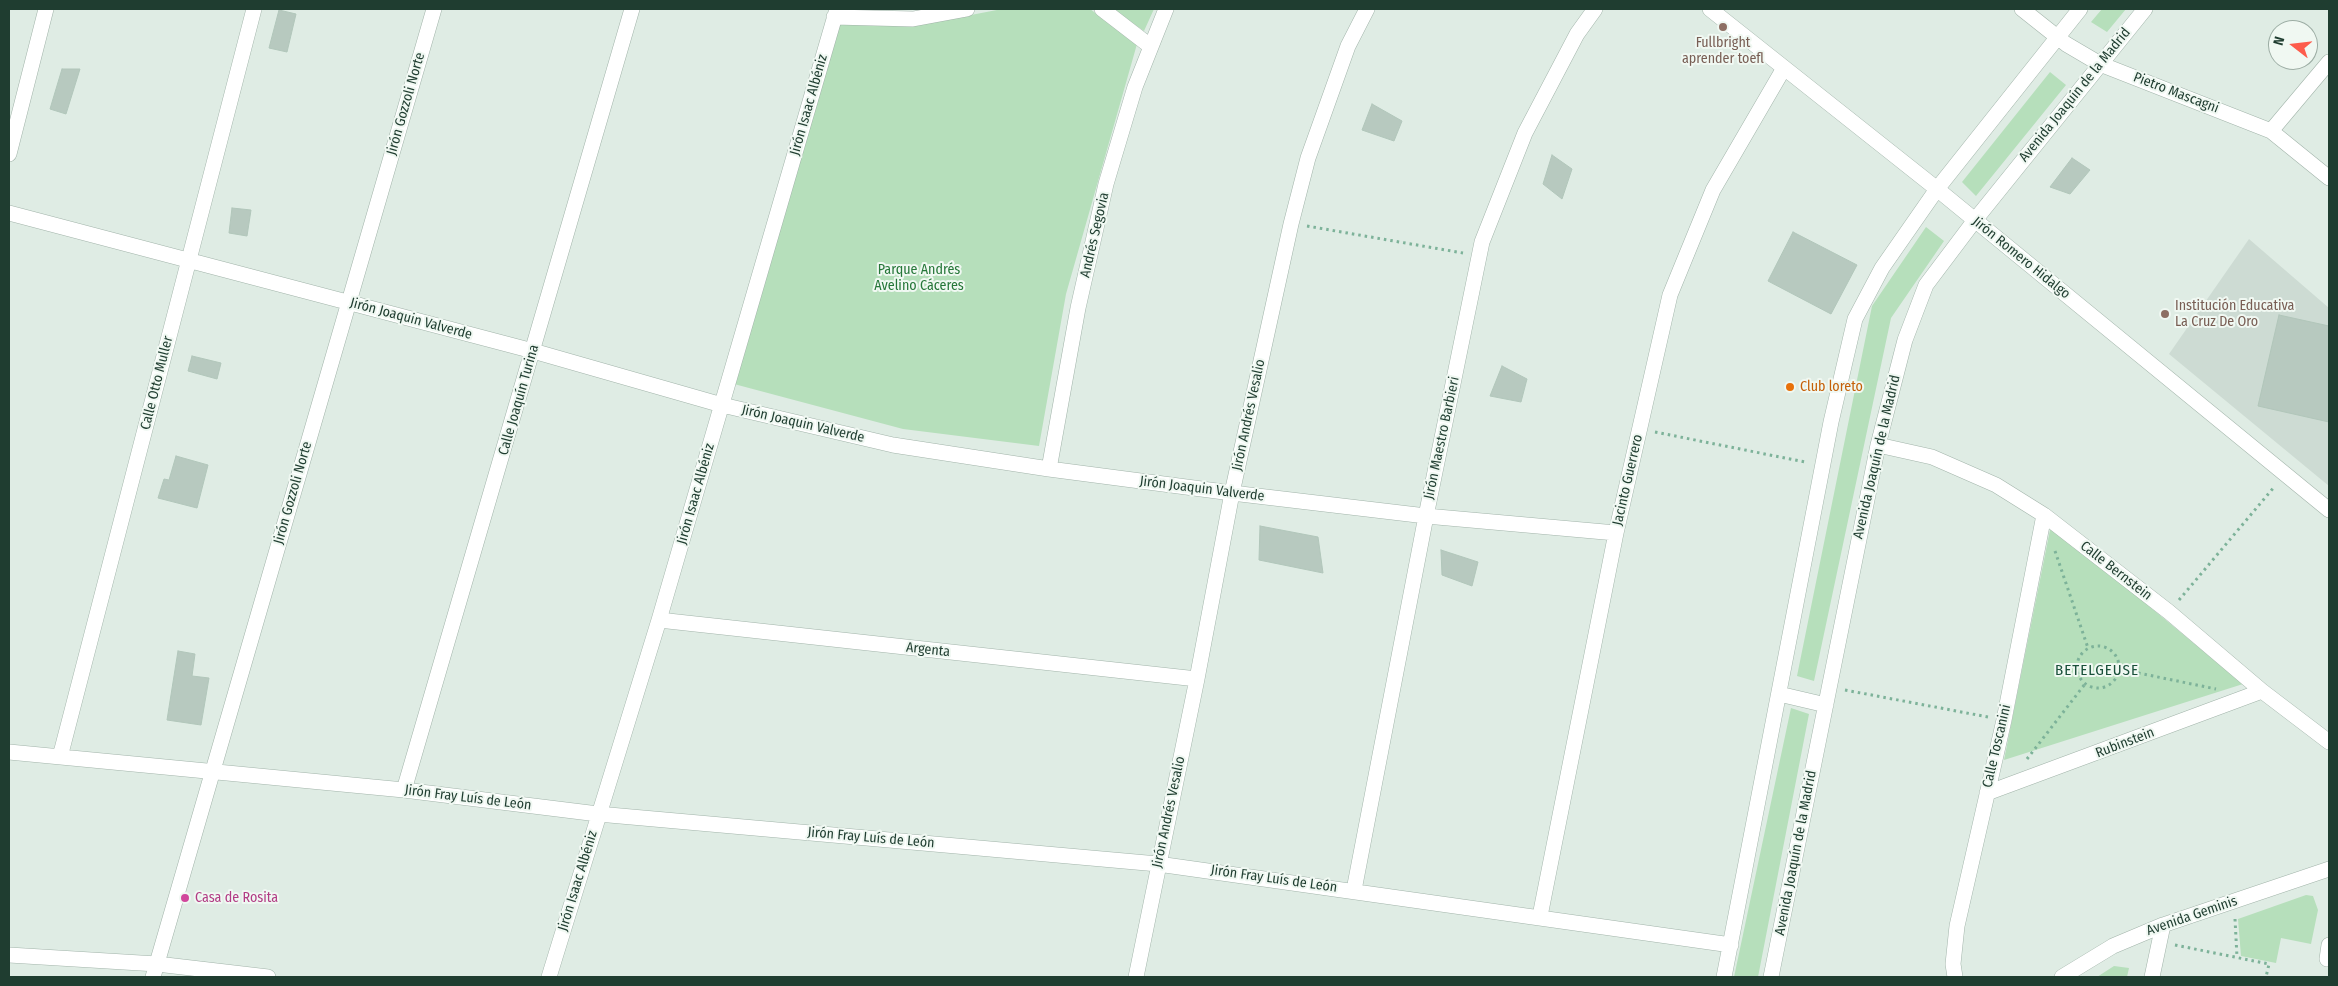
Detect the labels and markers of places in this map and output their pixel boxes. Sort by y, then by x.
marker: Fullbright aprender toefl [1717,21,1729,33]
place label: Fullbright aprender toefl [1682,35,1764,68]
place label: Institución Educativa La Cruz De Oro [2175,298,2294,331]
marker: Institución Educativa La Cruz De Oro [2159,308,2171,320]
place label: Club loreto [1800,379,1863,395]
marker: Club loreto [1784,381,1796,393]
place label: Casa de Rosita [195,890,278,906]
marker: Casa de Rosita [179,892,191,904]

